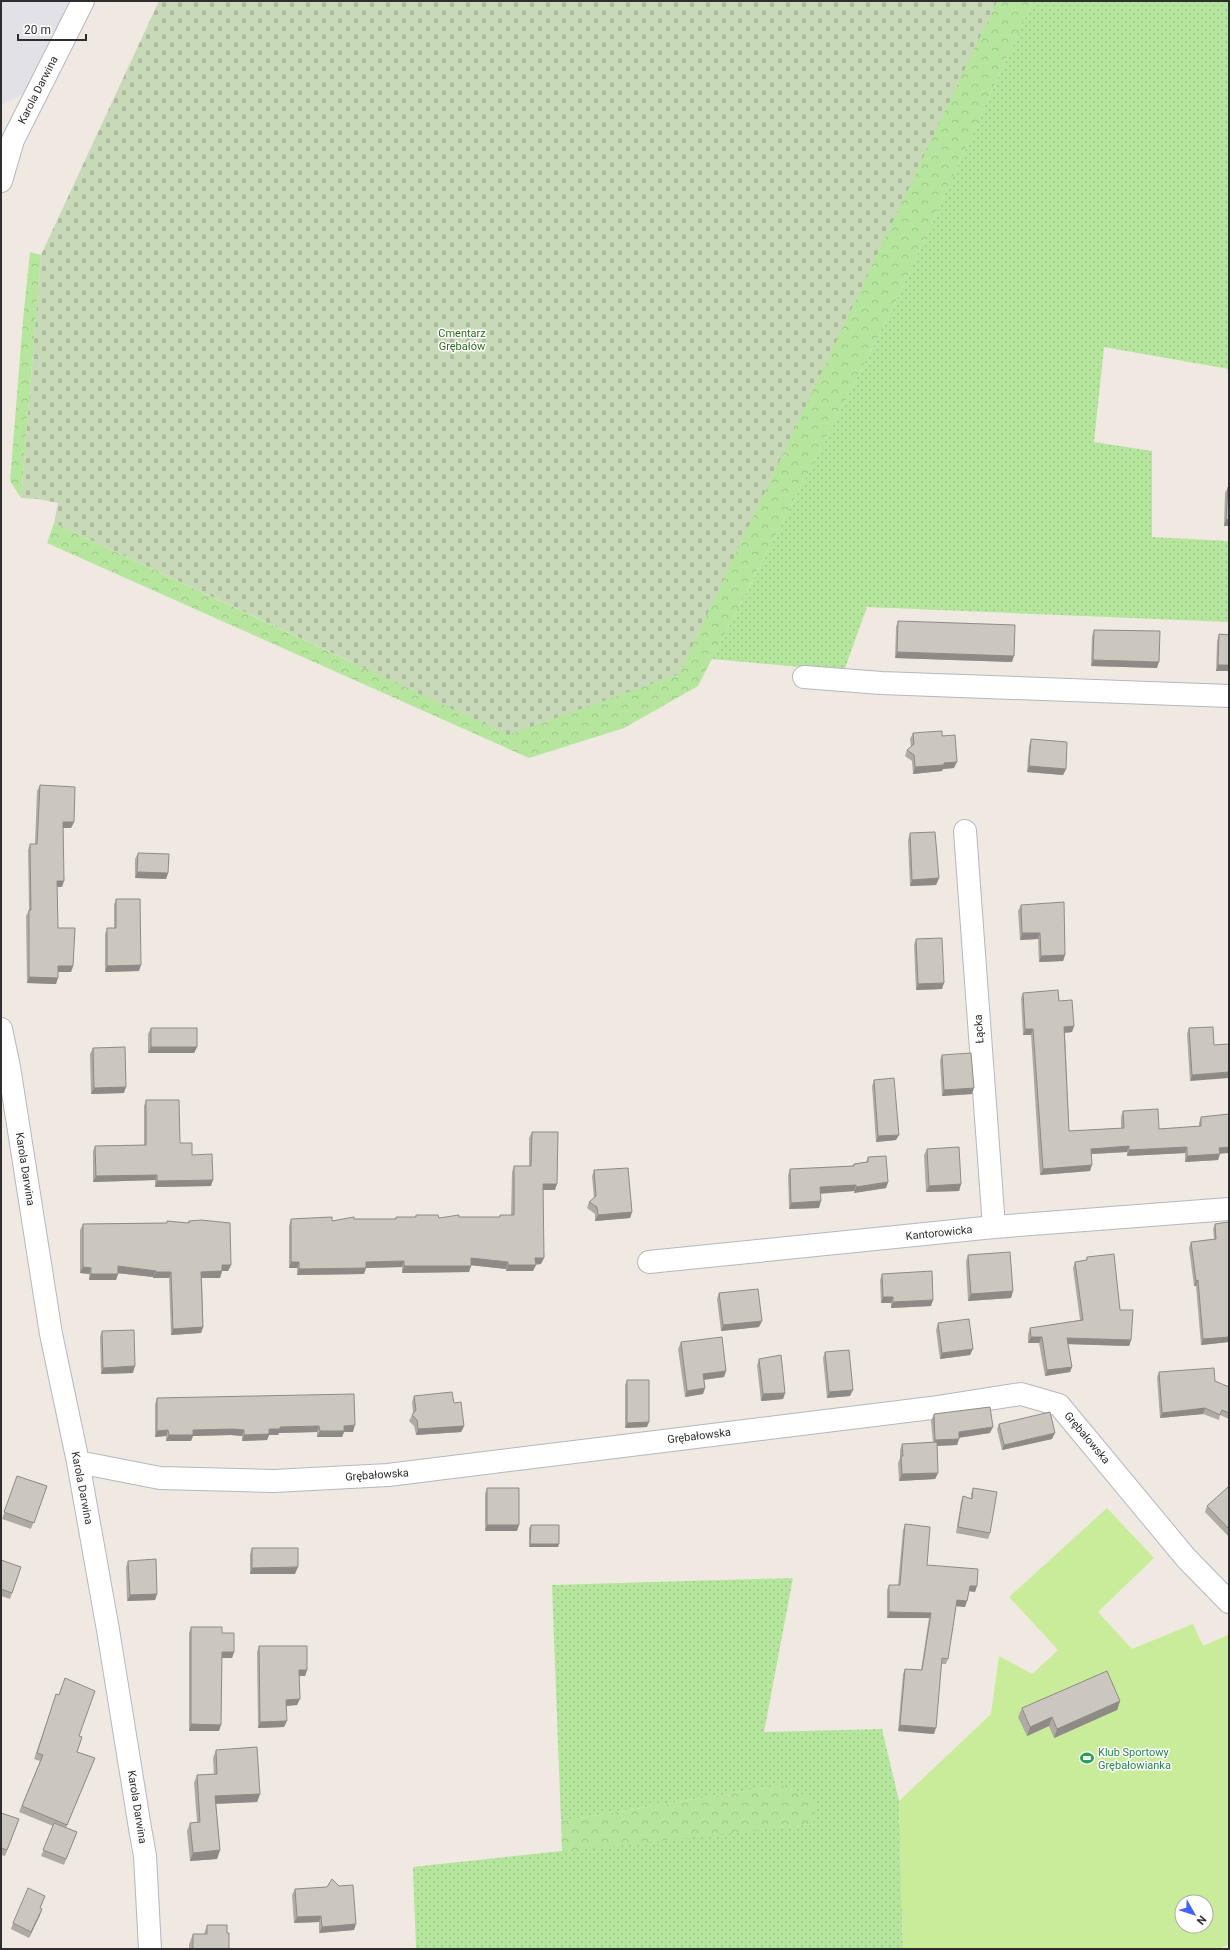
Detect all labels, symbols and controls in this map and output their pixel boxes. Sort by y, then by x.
scale bar [18,16,86,42]
text: 20 m [24,23,51,37]
street label: Karola Darwina [15,54,61,126]
park label: Cmentarz Grębałów [438,327,486,353]
street label: Łącka [971,1014,987,1044]
street label: Karola Darwina [13,1131,37,1207]
street label: Kantorowicka [905,1223,973,1243]
street label: Grębałowska [1061,1409,1113,1467]
street label: Grębałowska [667,1426,731,1446]
street label: Karola Darwina [69,1450,95,1526]
street label: Grębałowska [345,1466,409,1484]
place label: Klub Sportowy Grębałowianka [1098,1746,1171,1772]
sports icon: Klub Sportowy Grębałowianka [1079,1750,1095,1766]
street label: Karola Darwina [125,1769,149,1845]
north arrow [1174,1894,1214,1934]
text: N [1194,1913,1209,1927]

